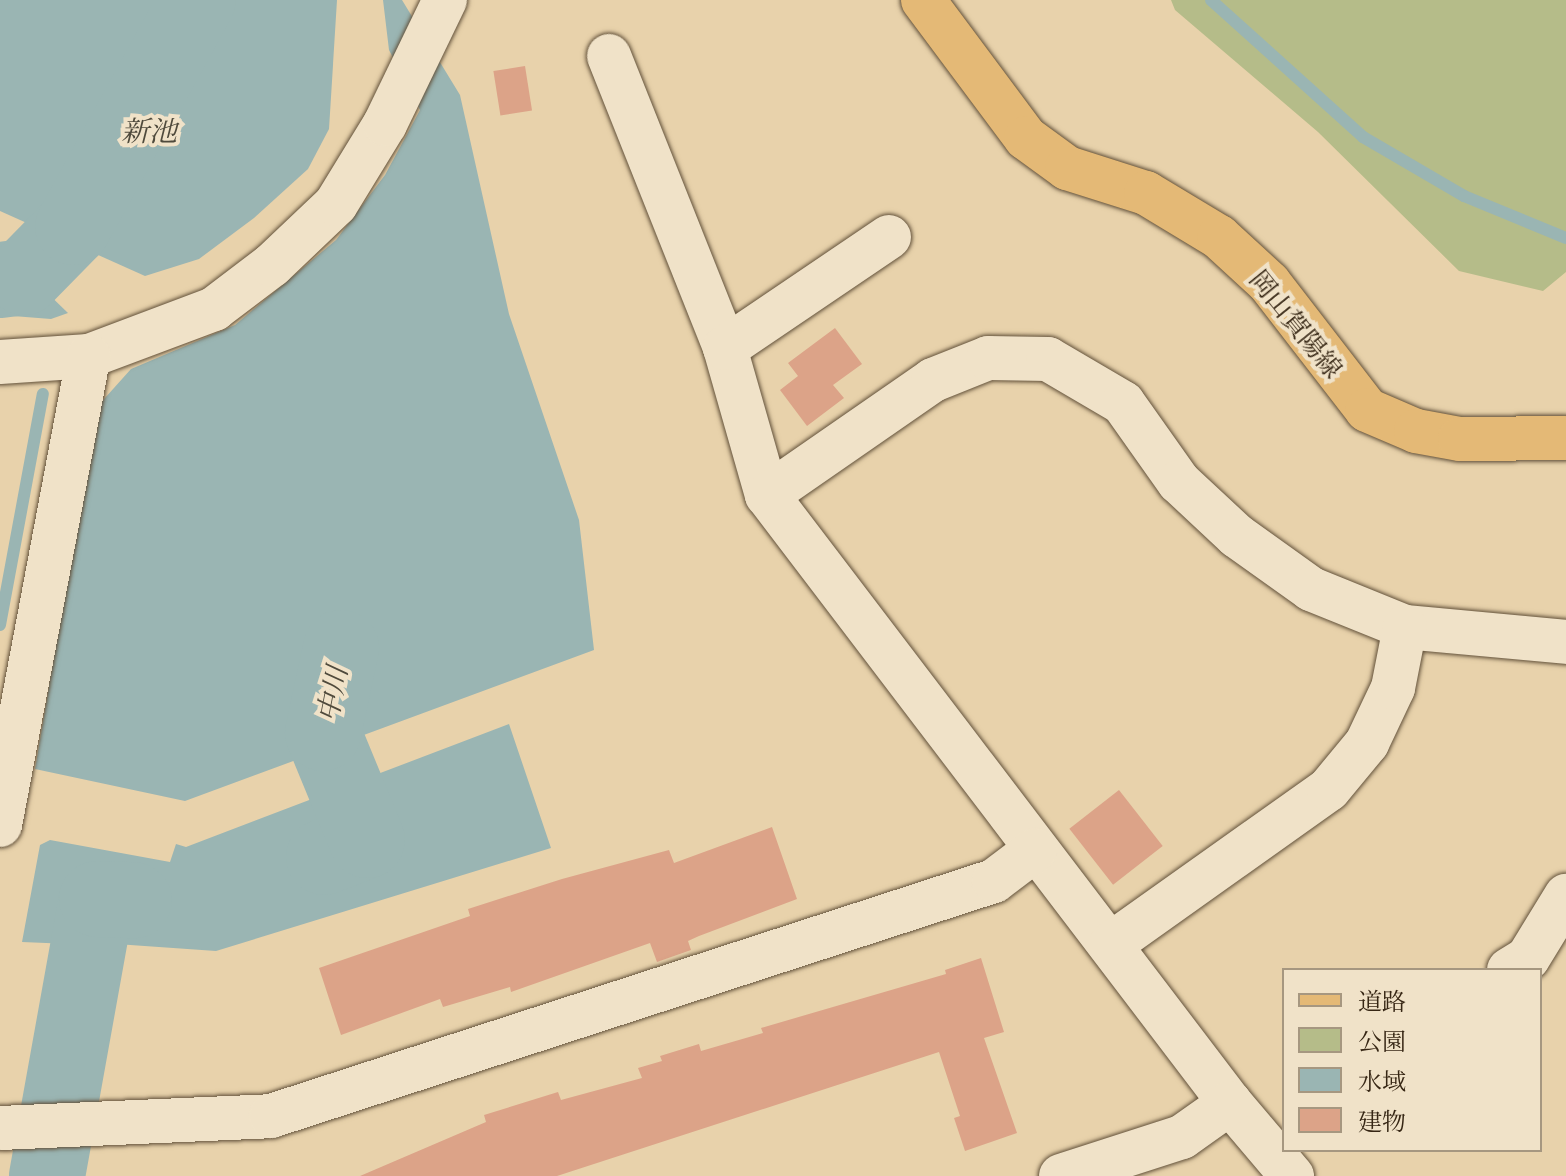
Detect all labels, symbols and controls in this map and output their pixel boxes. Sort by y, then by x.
water label: 新池 [121,114,177,148]
street label: 岡山賀陽線 [1243,264,1349,384]
water label: 中川 [310,663,354,725]
legend [1282,968,1542,1152]
text: 道路 [1358,984,1406,1019]
text: 公園 [1358,1024,1406,1059]
text: 水域 [1358,1064,1406,1099]
text: 建物 [1358,1104,1406,1139]

